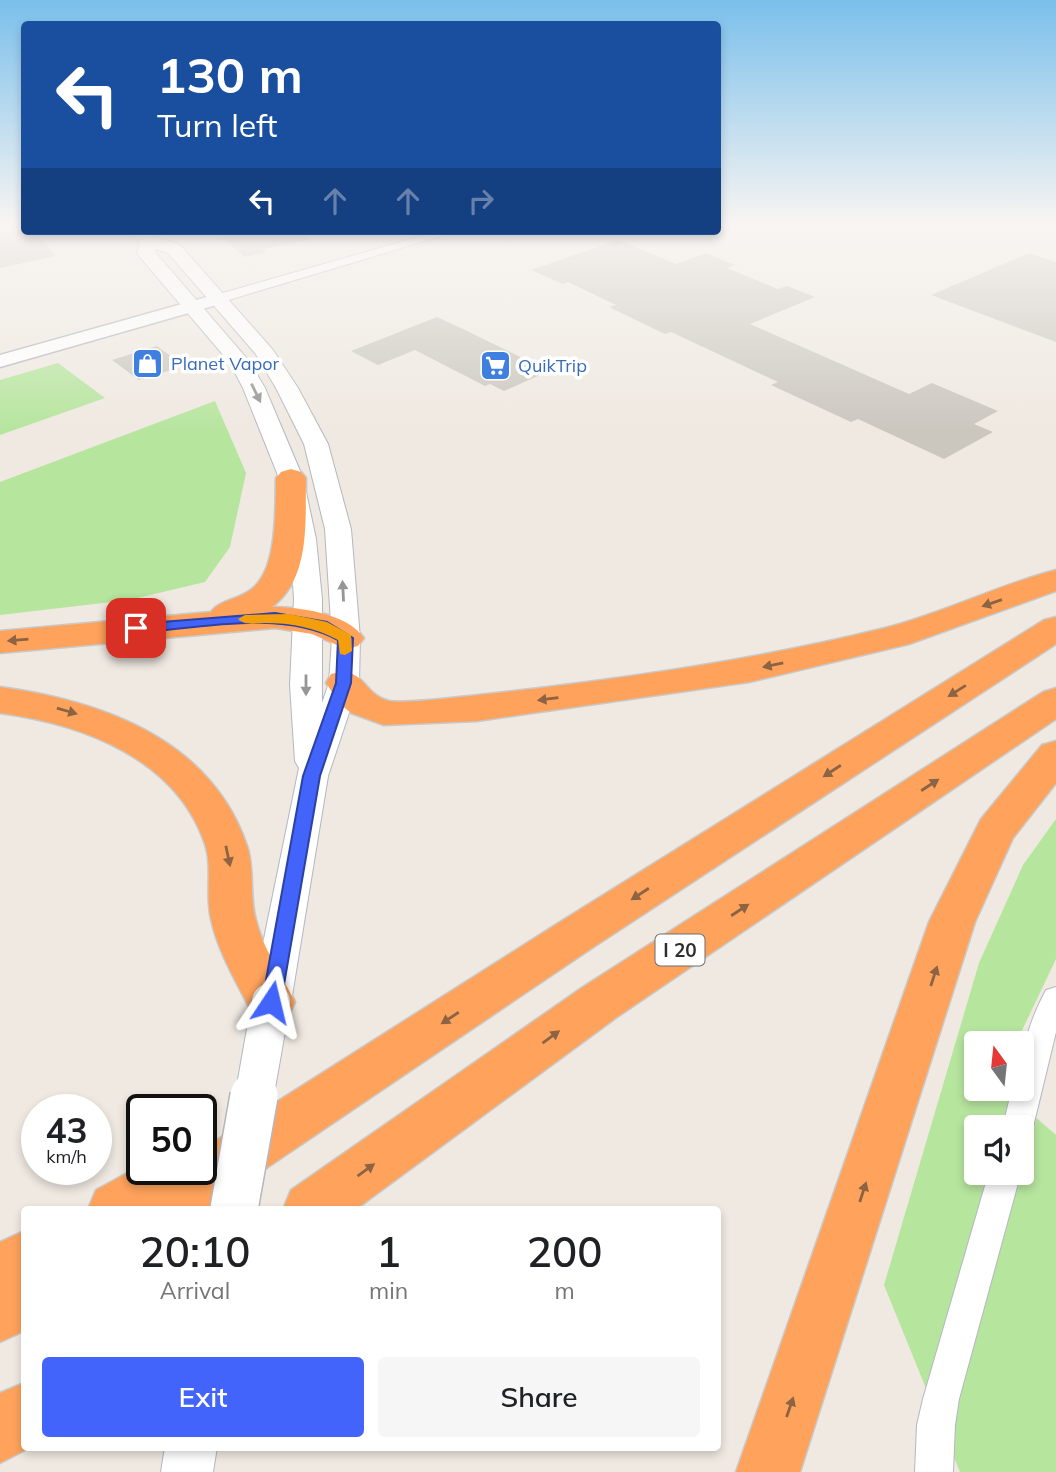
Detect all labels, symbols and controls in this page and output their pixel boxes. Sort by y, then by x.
text: 130 m [157,44,303,105]
icon: left [42,49,133,140]
text: Turn left [157,105,277,145]
icon: left [243,182,281,220]
icon: ahead [316,182,354,220]
icon: ahead [389,182,427,220]
icon: right [462,182,500,220]
shop icon: Planet Vapor [131,346,165,380]
supermarket icon: QuikTrip [478,348,512,382]
place label: Planet Vapor [171,352,280,375]
place label: QuikTrip [518,354,587,377]
one-way arrow [250,383,261,403]
one-way arrow [337,580,348,602]
pin [106,598,166,658]
one-way arrow [981,598,1002,609]
icon: arrive [117,609,155,647]
one-way arrow [7,635,29,646]
one-way arrow [762,659,784,670]
one-way arrow [300,674,312,696]
one-way arrow [947,685,967,698]
one-way arrow [537,694,559,705]
one-way arrow [57,707,78,717]
one-way arrow [823,764,841,778]
one-way arrow [920,778,939,791]
one-way arrow [222,845,233,867]
one-way arrow [631,887,650,900]
one-way arrow [731,903,749,917]
road number: I 20 [656,934,704,966]
position arrow [234,965,308,1039]
one-way arrow [929,965,940,986]
one-way arrow [440,1011,460,1024]
one-way arrow [542,1030,560,1044]
north arrow [964,1031,1034,1101]
map controls [964,1031,1034,1185]
speed limit sign: 50 [126,1094,217,1185]
text: 43 [45,1108,88,1152]
button: sound [964,1115,1034,1185]
text: km/h [46,1145,87,1168]
one-way arrow [357,1163,375,1177]
one-way arrow [858,1181,869,1202]
text: 20:10 [140,1225,250,1278]
text: 1 [376,1225,401,1278]
text: 200 [527,1225,602,1278]
text: Arrival [160,1276,230,1305]
text: min [369,1276,408,1305]
text: m [554,1276,575,1305]
button: Exit [42,1357,364,1437]
button: Share [378,1357,700,1437]
one-way arrow [785,1397,796,1418]

